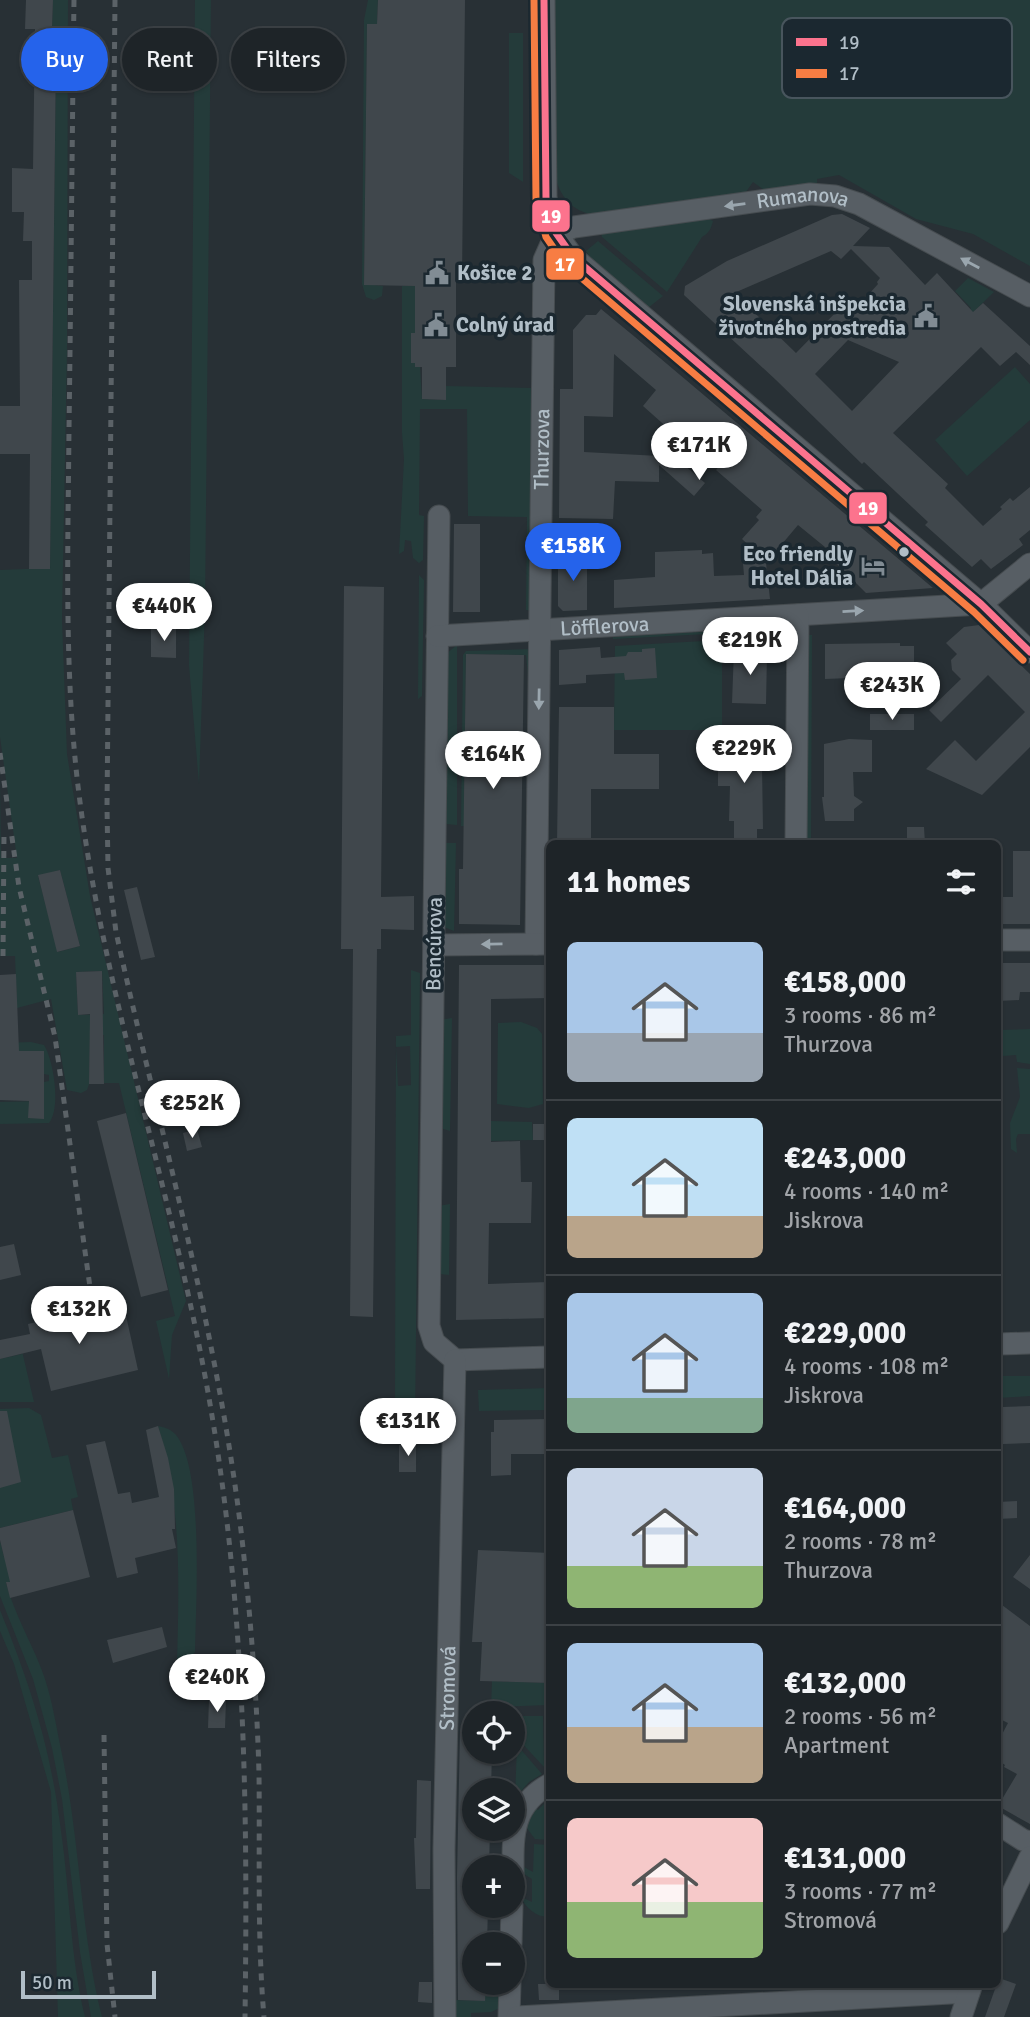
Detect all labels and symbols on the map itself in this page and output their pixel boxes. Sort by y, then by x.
legend [782,18,1012,98]
text: 19 [839,31,860,55]
text: 17 [839,62,860,86]
street label: Rumanova [755,181,853,214]
line badge: 19 [531,199,571,233]
one-way arrow [724,200,746,211]
text: 19 [541,205,561,229]
line badge: 17 [545,247,585,281]
text: 17 [555,253,575,277]
one-way arrow [960,257,980,269]
public building icon: Košice 2 [423,259,451,287]
place label: Košice 2 [457,260,533,286]
place label: Slovenská inšpekcia životného prostredia [719,291,906,341]
public building icon: Slovenská inšpekcia životného prostredia [912,302,940,330]
public building icon: Colný úrad [422,311,450,339]
place label: Colný úrad [456,312,554,338]
street label: Thurzova [528,408,555,490]
pin: €171K [650,422,748,482]
line badge: 19 [848,491,888,525]
text: 19 [858,497,878,521]
pin: €158K [524,524,622,583]
place label: Eco friendly Hotel Dália [743,541,854,591]
unlabelled marker [897,545,911,559]
hotel icon: Eco friendly Hotel Dália [859,552,887,580]
pin: €440K [115,584,213,643]
one-way arrow [842,606,864,617]
street label: Löfflerova [559,611,650,642]
pin: €219K [701,618,799,677]
pin: €243K [843,662,941,722]
one-way arrow [533,688,545,710]
pin: €229K [695,726,793,785]
pin: €164K [444,732,542,791]
street label: Bencúrova [420,897,448,991]
one-way arrow [480,939,502,950]
pin: €252K [143,1080,241,1140]
pin: €132K [30,1286,128,1346]
pin: €131K [359,1398,457,1458]
street label: Stromová [434,1645,462,1731]
pin: €240K [168,1654,266,1714]
scale bar [21,1968,156,2000]

